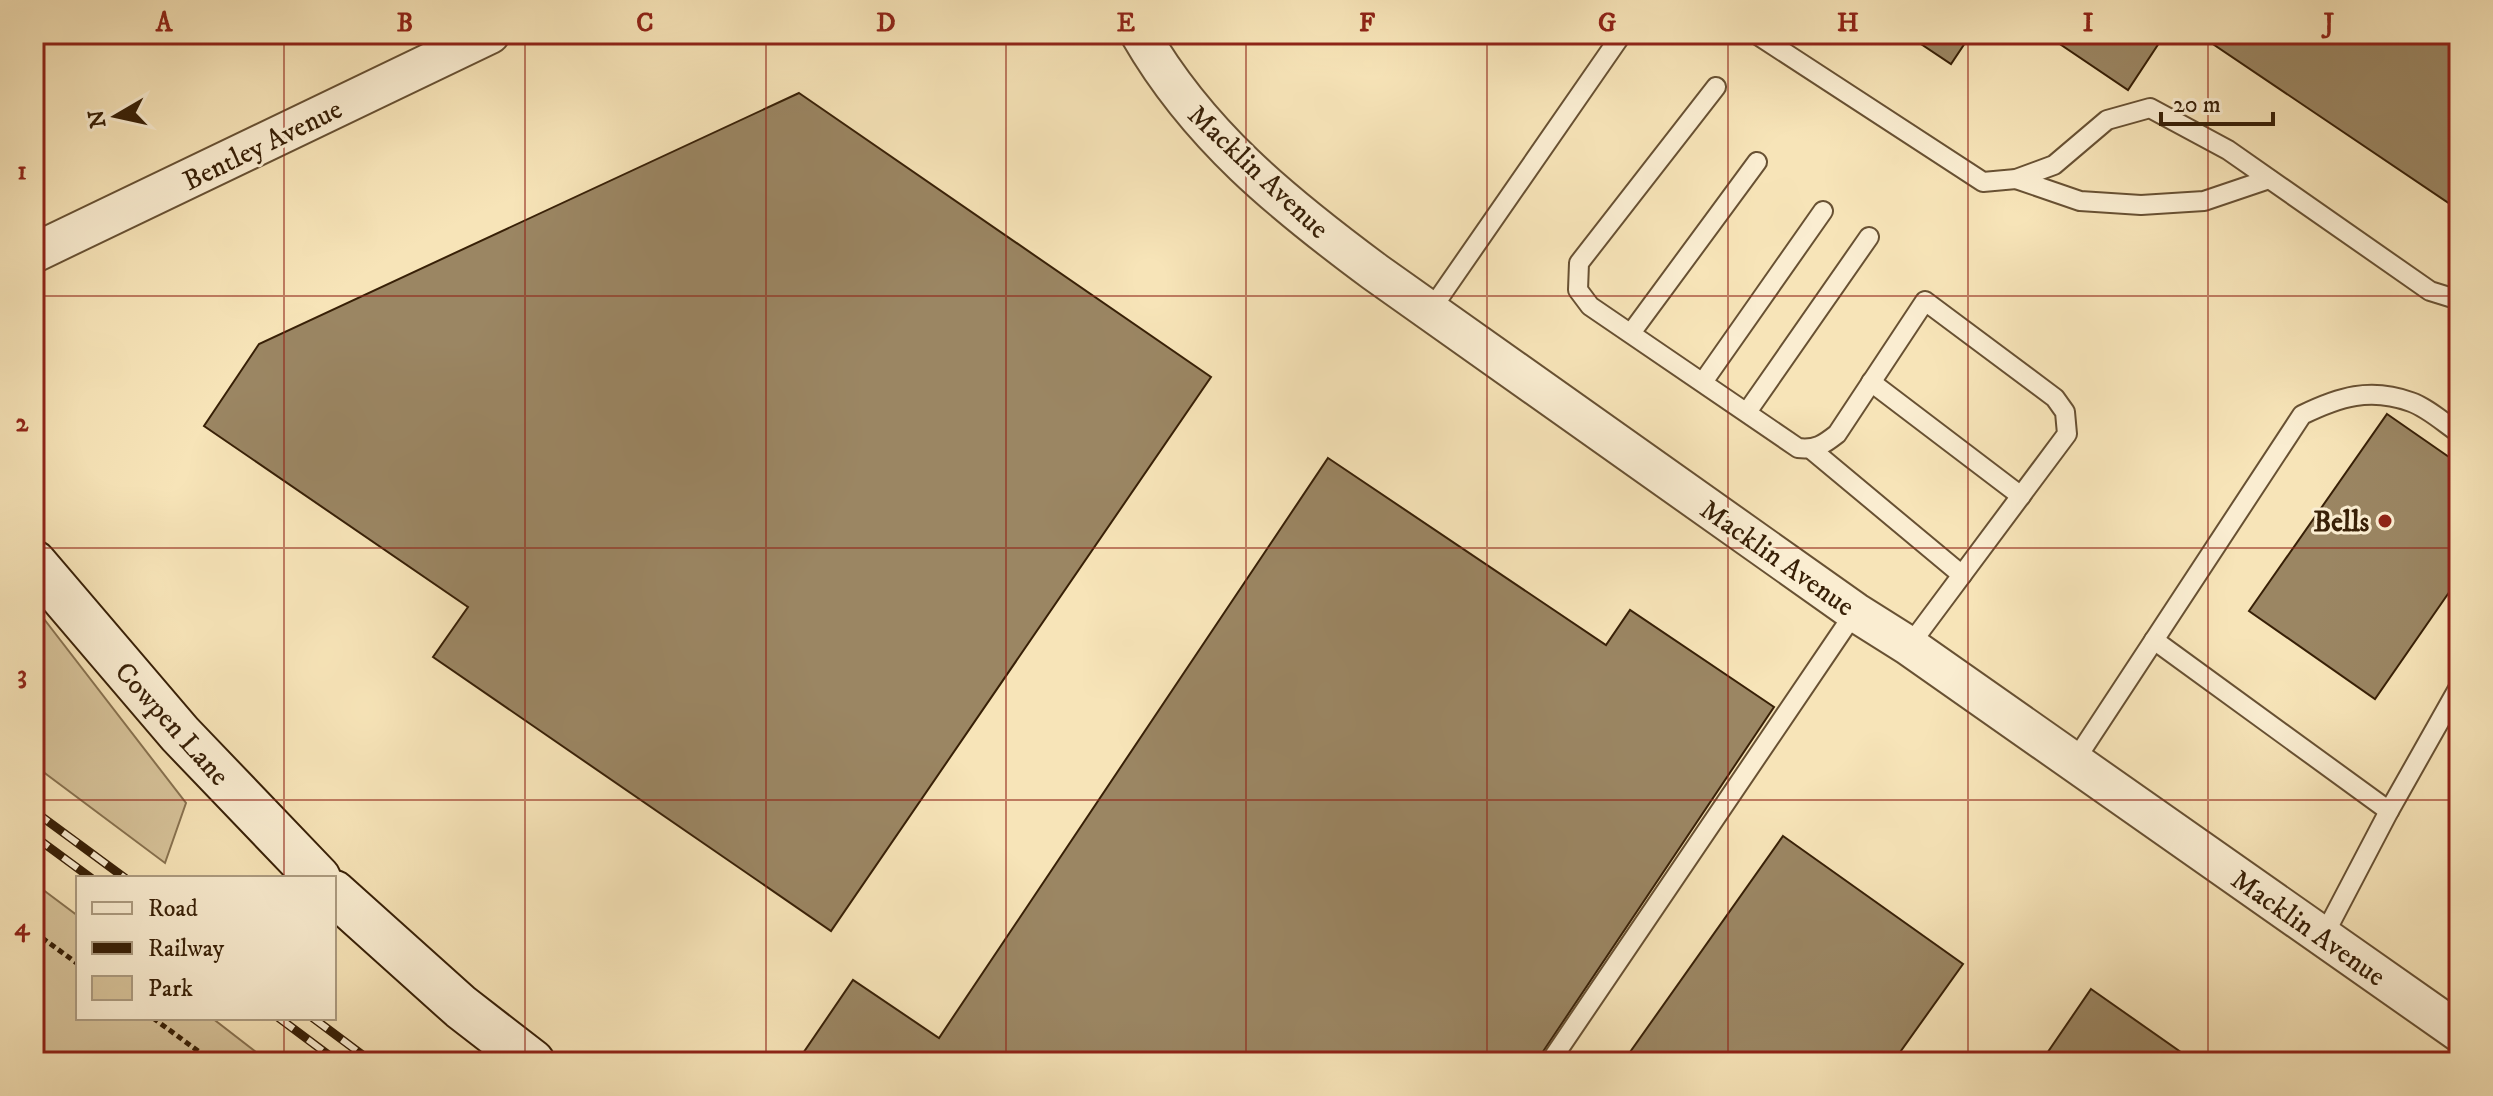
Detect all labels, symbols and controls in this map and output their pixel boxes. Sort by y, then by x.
text: A [155,7,174,40]
text: B [397,7,413,40]
text: C [636,7,654,40]
text: D [876,7,896,40]
text: E [1117,7,1135,40]
text: F [1359,7,1376,40]
text: G [1598,7,1616,40]
text: H [1837,7,1859,40]
text: I [2083,7,2094,40]
text: J [2321,7,2335,40]
north arrow [76,76,156,156]
scale bar [2161,76,2273,126]
text: 20 m [2173,90,2221,120]
street label: Bentley Avenue [177,92,348,199]
street label: Macklin Avenue [1180,98,1336,246]
text: N [83,108,112,130]
text: 1 [17,155,27,188]
text: 2 [16,407,30,440]
street label: Macklin Avenue [1693,492,1861,624]
place label: Bells [2314,505,2370,540]
marker: Bells [2376,512,2394,530]
street label: Cowpen Lane [107,655,237,793]
text: 3 [17,659,27,692]
street label: Macklin Avenue [2224,862,2392,994]
legend [76,876,336,1020]
text: Road [148,894,198,924]
text: 4 [15,911,31,944]
text: Railway [148,934,225,964]
text: Park [148,974,193,1004]

